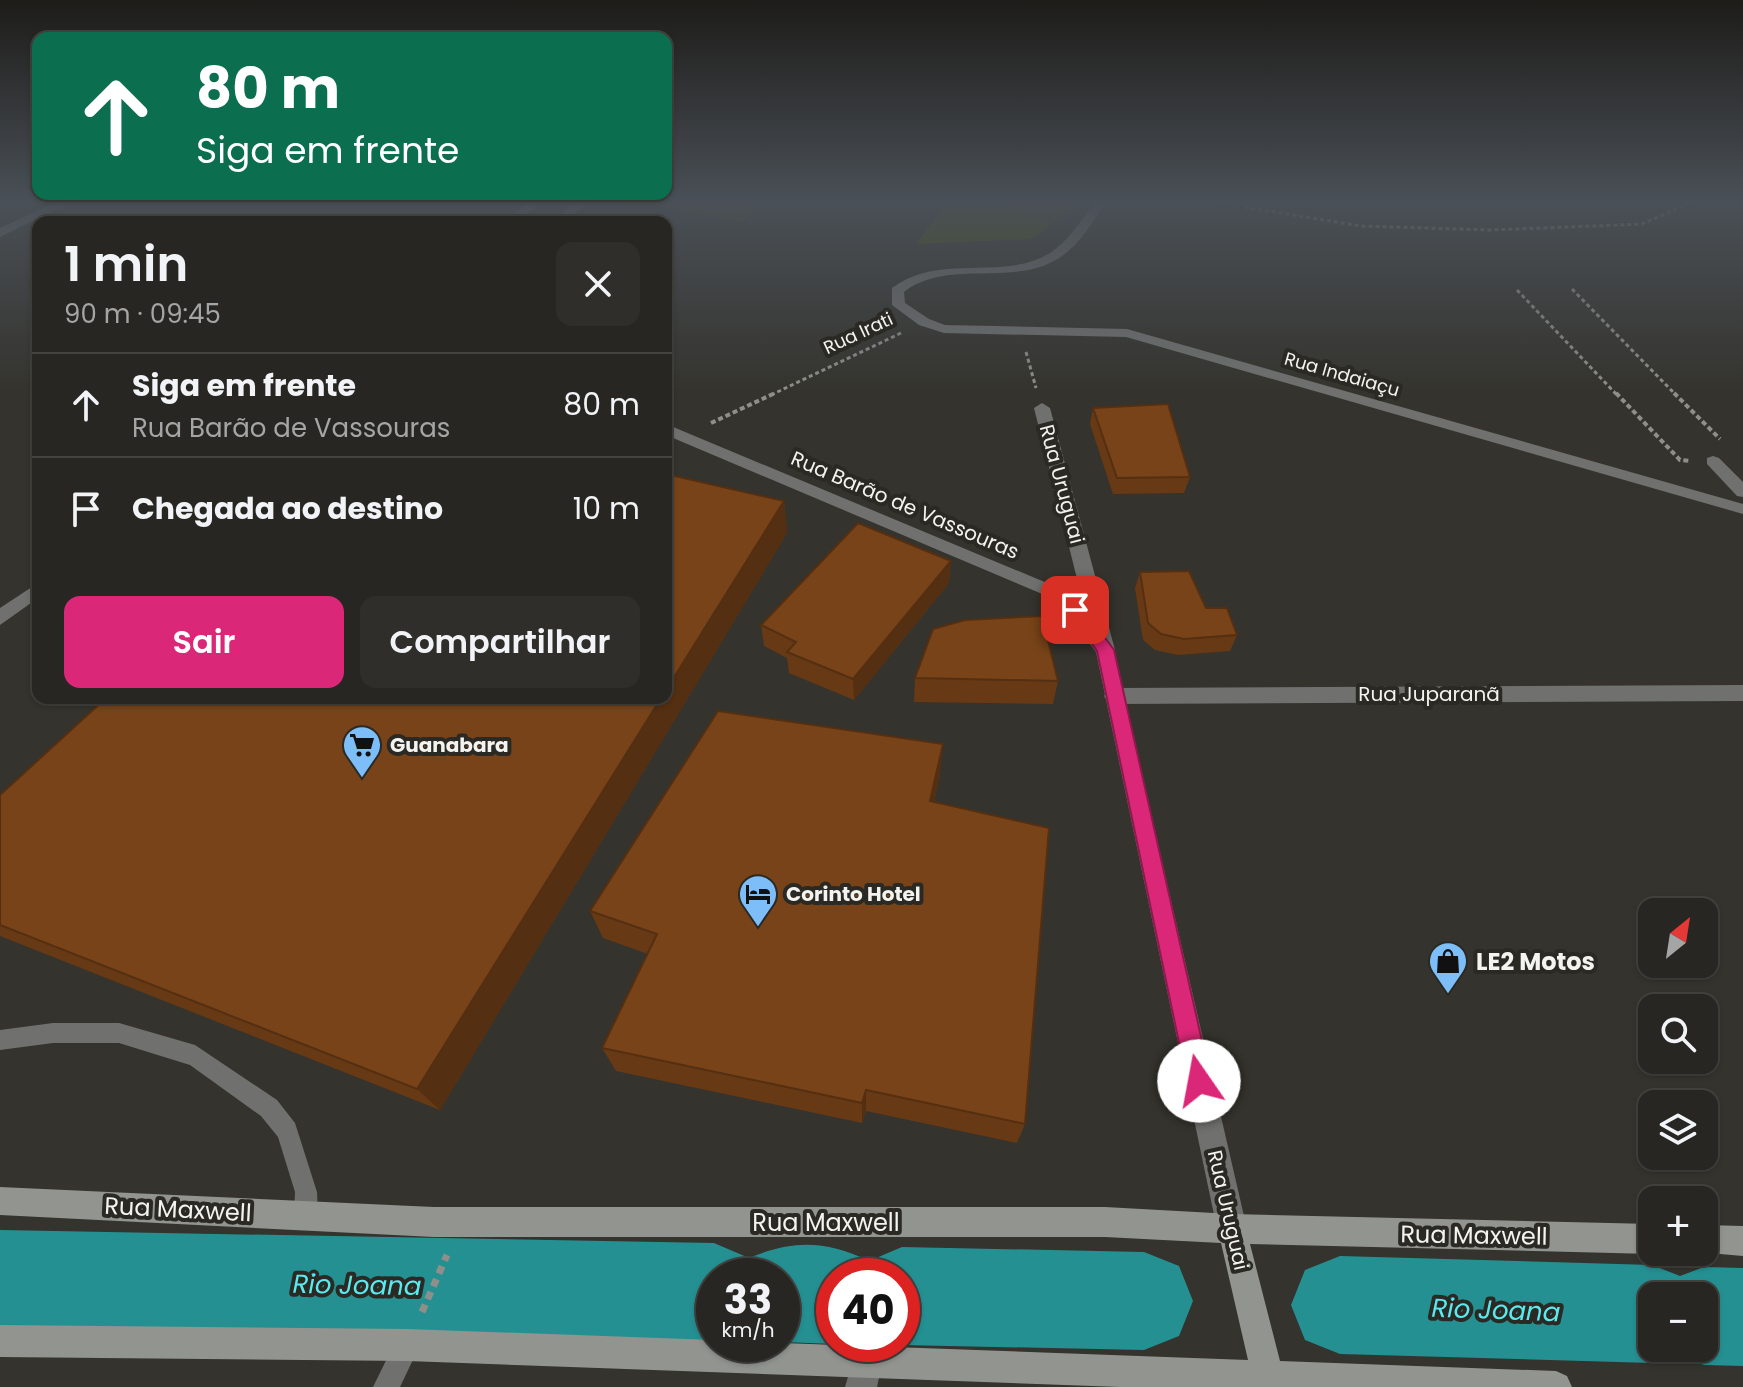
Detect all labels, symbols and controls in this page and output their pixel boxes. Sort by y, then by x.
text: 80 m [196,49,340,128]
icon: ahead [64,64,168,168]
text: Siga em frente [196,125,459,176]
text: 1 min [64,231,188,298]
button: close [556,242,640,326]
text: 90 m · 09:45 [64,296,221,332]
street label: Rua Irati [819,306,897,360]
street label: Rua Indaiaçu [1281,346,1403,402]
text: Siga em frente [132,364,356,407]
icon: ahead [64,383,108,427]
text: 80 m [563,383,640,426]
text: Rua Barão de Vassouras [132,410,450,446]
street label: Rua Uruguai [1033,421,1091,547]
street label: Rua Barão de Vassouras [787,444,1023,566]
icon: arrive [64,487,108,531]
text: Chegada ao destino [132,487,443,530]
text: 10 m [573,487,640,530]
pin [1041,576,1109,644]
icon: arrive [1053,588,1097,632]
button: Sair [64,596,344,688]
button: Compartilhar [360,596,640,688]
street label: Rua Juparanã [1358,680,1500,708]
supermarket icon: Guanabara [341,724,383,779]
place label: Guanabara [390,731,509,759]
hotel icon: Corinto Hotel [737,873,779,928]
place label: Corinto Hotel [786,880,921,908]
north arrow [1638,898,1718,978]
map controls [1638,898,1718,1362]
shop icon: LE2 Motos [1427,940,1469,995]
place label: LE2 Motos [1476,945,1595,978]
button: search [1638,994,1718,1074]
position arrow [1157,1039,1241,1123]
button: layers [1638,1090,1718,1170]
street label: Rua Uruguai [1201,1147,1255,1273]
button: + [1638,1186,1718,1266]
street label: Rua Maxwell [104,1189,252,1229]
street label: Rua Maxwell [752,1206,900,1239]
street label: Rua Maxwell [1400,1217,1548,1253]
speed limit sign: 40 [816,1258,920,1362]
water label: Rio Joana [292,1266,422,1304]
text: 33 [724,1272,772,1328]
button: − [1638,1282,1718,1362]
water label: Rio Joana [1431,1290,1561,1330]
text: km/h [721,1316,775,1344]

